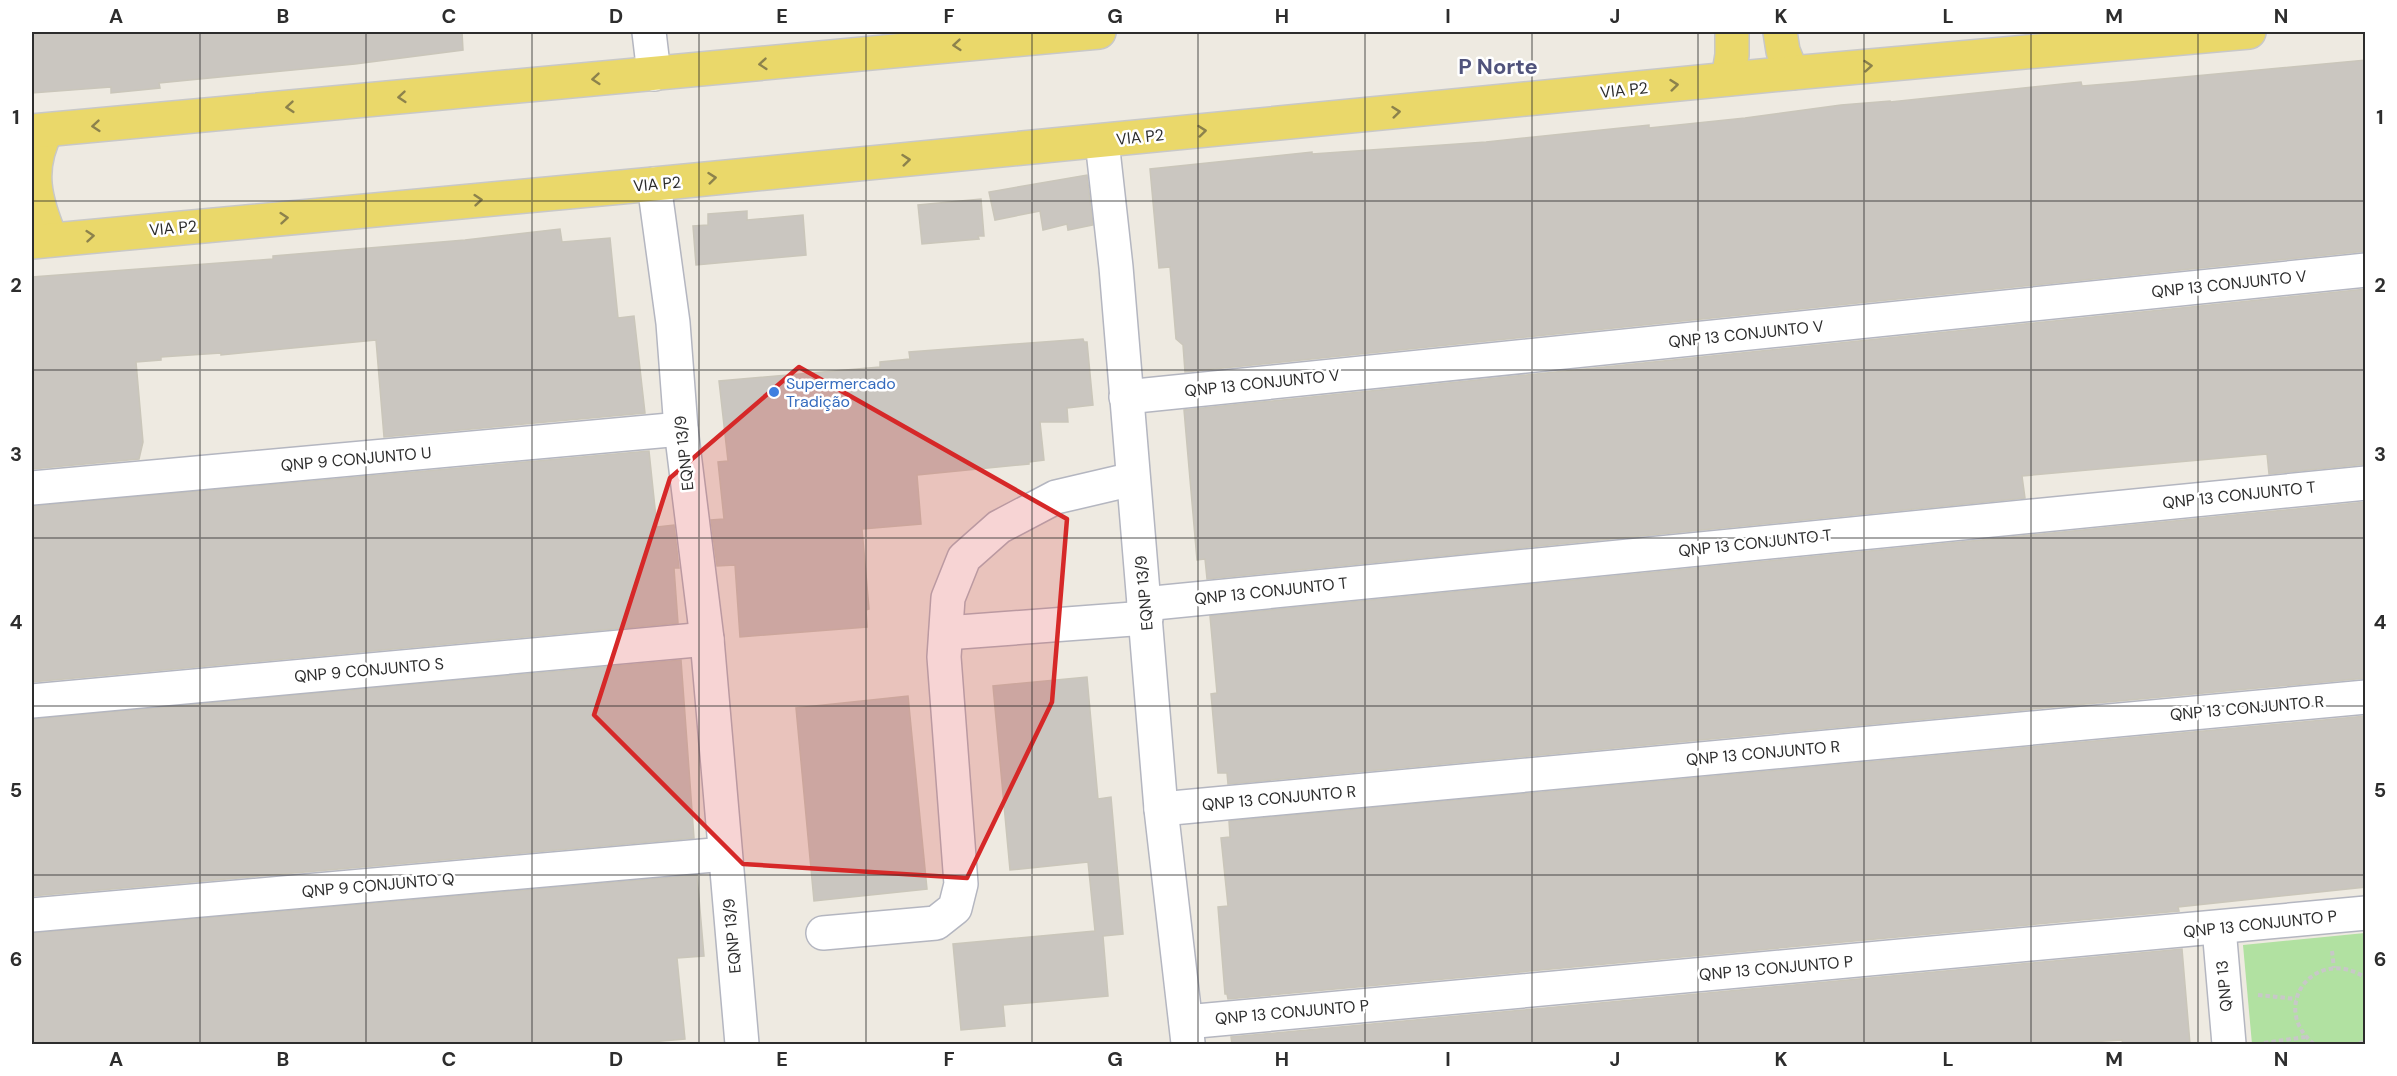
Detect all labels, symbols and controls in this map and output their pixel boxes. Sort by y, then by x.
text: A [109,3,123,29]
text: B [277,3,289,29]
text: C [442,3,456,29]
text: D [609,3,623,29]
text: E [776,3,788,29]
text: F [943,3,955,29]
text: G [1107,3,1123,29]
text: H [1275,3,1289,29]
text: I [1445,3,1451,29]
text: J [1610,3,1620,29]
text: K [1774,3,1788,29]
text: L [1942,3,1954,29]
text: M [2105,3,2123,29]
text: N [2274,3,2288,29]
one-way arrow [953,38,962,51]
district label: P Norte [1458,52,1538,81]
one-way arrow [759,57,768,70]
one-way arrow [1863,60,1872,73]
one-way arrow [591,72,600,85]
street label: VIA P2 [1599,77,1649,103]
one-way arrow [1669,79,1678,92]
one-way arrow [397,90,406,103]
one-way arrow [285,100,295,113]
text: 1 [12,104,20,130]
text: 1 [2376,104,2384,130]
one-way arrow [1392,106,1401,119]
one-way arrow [91,119,100,132]
street label: VIA P2 [1115,124,1165,150]
one-way arrow [1197,125,1207,138]
one-way arrow [902,154,911,167]
street label: VIA P2 [632,171,682,197]
one-way arrow [708,172,717,185]
one-way arrow [474,194,483,207]
one-way arrow [279,212,288,225]
street label: VIA P2 [148,215,198,241]
one-way arrow [85,230,94,243]
street label: QNP 13 CONJUNTO V [2150,265,2308,303]
text: 2 [10,272,22,298]
text: 2 [2374,272,2386,298]
street label: QNP 13 CONJUNTO V [1667,315,1825,353]
street label: QNP 13 CONJUNTO V [1183,364,1341,402]
place label: Supermercado Tradição [786,373,896,412]
marker: Supermercado Tradição [767,385,781,399]
street label: EQNP 13/9 [670,414,698,492]
text: 3 [10,441,22,467]
text: 3 [2374,441,2386,467]
street label: QNP 9 CONJUNTO U [280,442,432,476]
street label: QNP 13 CONJUNTO T [2161,476,2317,514]
street label: QNP 13 CONJUNTO T [1677,524,1833,562]
street label: EQNP 13/9 [1130,555,1158,631]
street label: QNP 13 CONJUNTO T [1193,572,1349,610]
text: 4 [10,609,23,635]
text: 4 [2374,609,2387,635]
street label: QNP 9 CONJUNTO S [293,653,445,687]
street label: QNP 13 CONJUNTO R [2169,691,2325,725]
street label: QNP 13 CONJUNTO R [1685,736,1841,770]
text: 5 [10,777,22,803]
text: 5 [2374,777,2386,803]
street label: QNP 13 CONJUNTO R [1201,781,1357,815]
street label: QNP 9 CONJUNTO Q [301,868,455,902]
street label: EQNP 13/9 [718,898,746,974]
street label: QNP 13 CONJUNTO P [2182,905,2338,943]
text: 6 [10,946,22,972]
text: 6 [2374,946,2386,972]
street label: QNP 13 CONJUNTO P [1698,951,1854,985]
street label: QNP 13 [2211,959,2237,1013]
street label: QNP 13 CONJUNTO P [1214,995,1370,1029]
text: A [109,1046,123,1072]
text: B [277,1046,289,1072]
text: C [442,1046,456,1072]
text: D [609,1046,623,1072]
text: E [776,1046,788,1072]
text: F [943,1046,955,1072]
text: G [1107,1046,1123,1072]
text: H [1275,1046,1289,1072]
text: I [1445,1046,1451,1072]
text: J [1610,1046,1620,1072]
text: K [1774,1046,1788,1072]
text: L [1942,1046,1954,1072]
text: M [2105,1046,2123,1072]
text: N [2274,1046,2288,1072]

